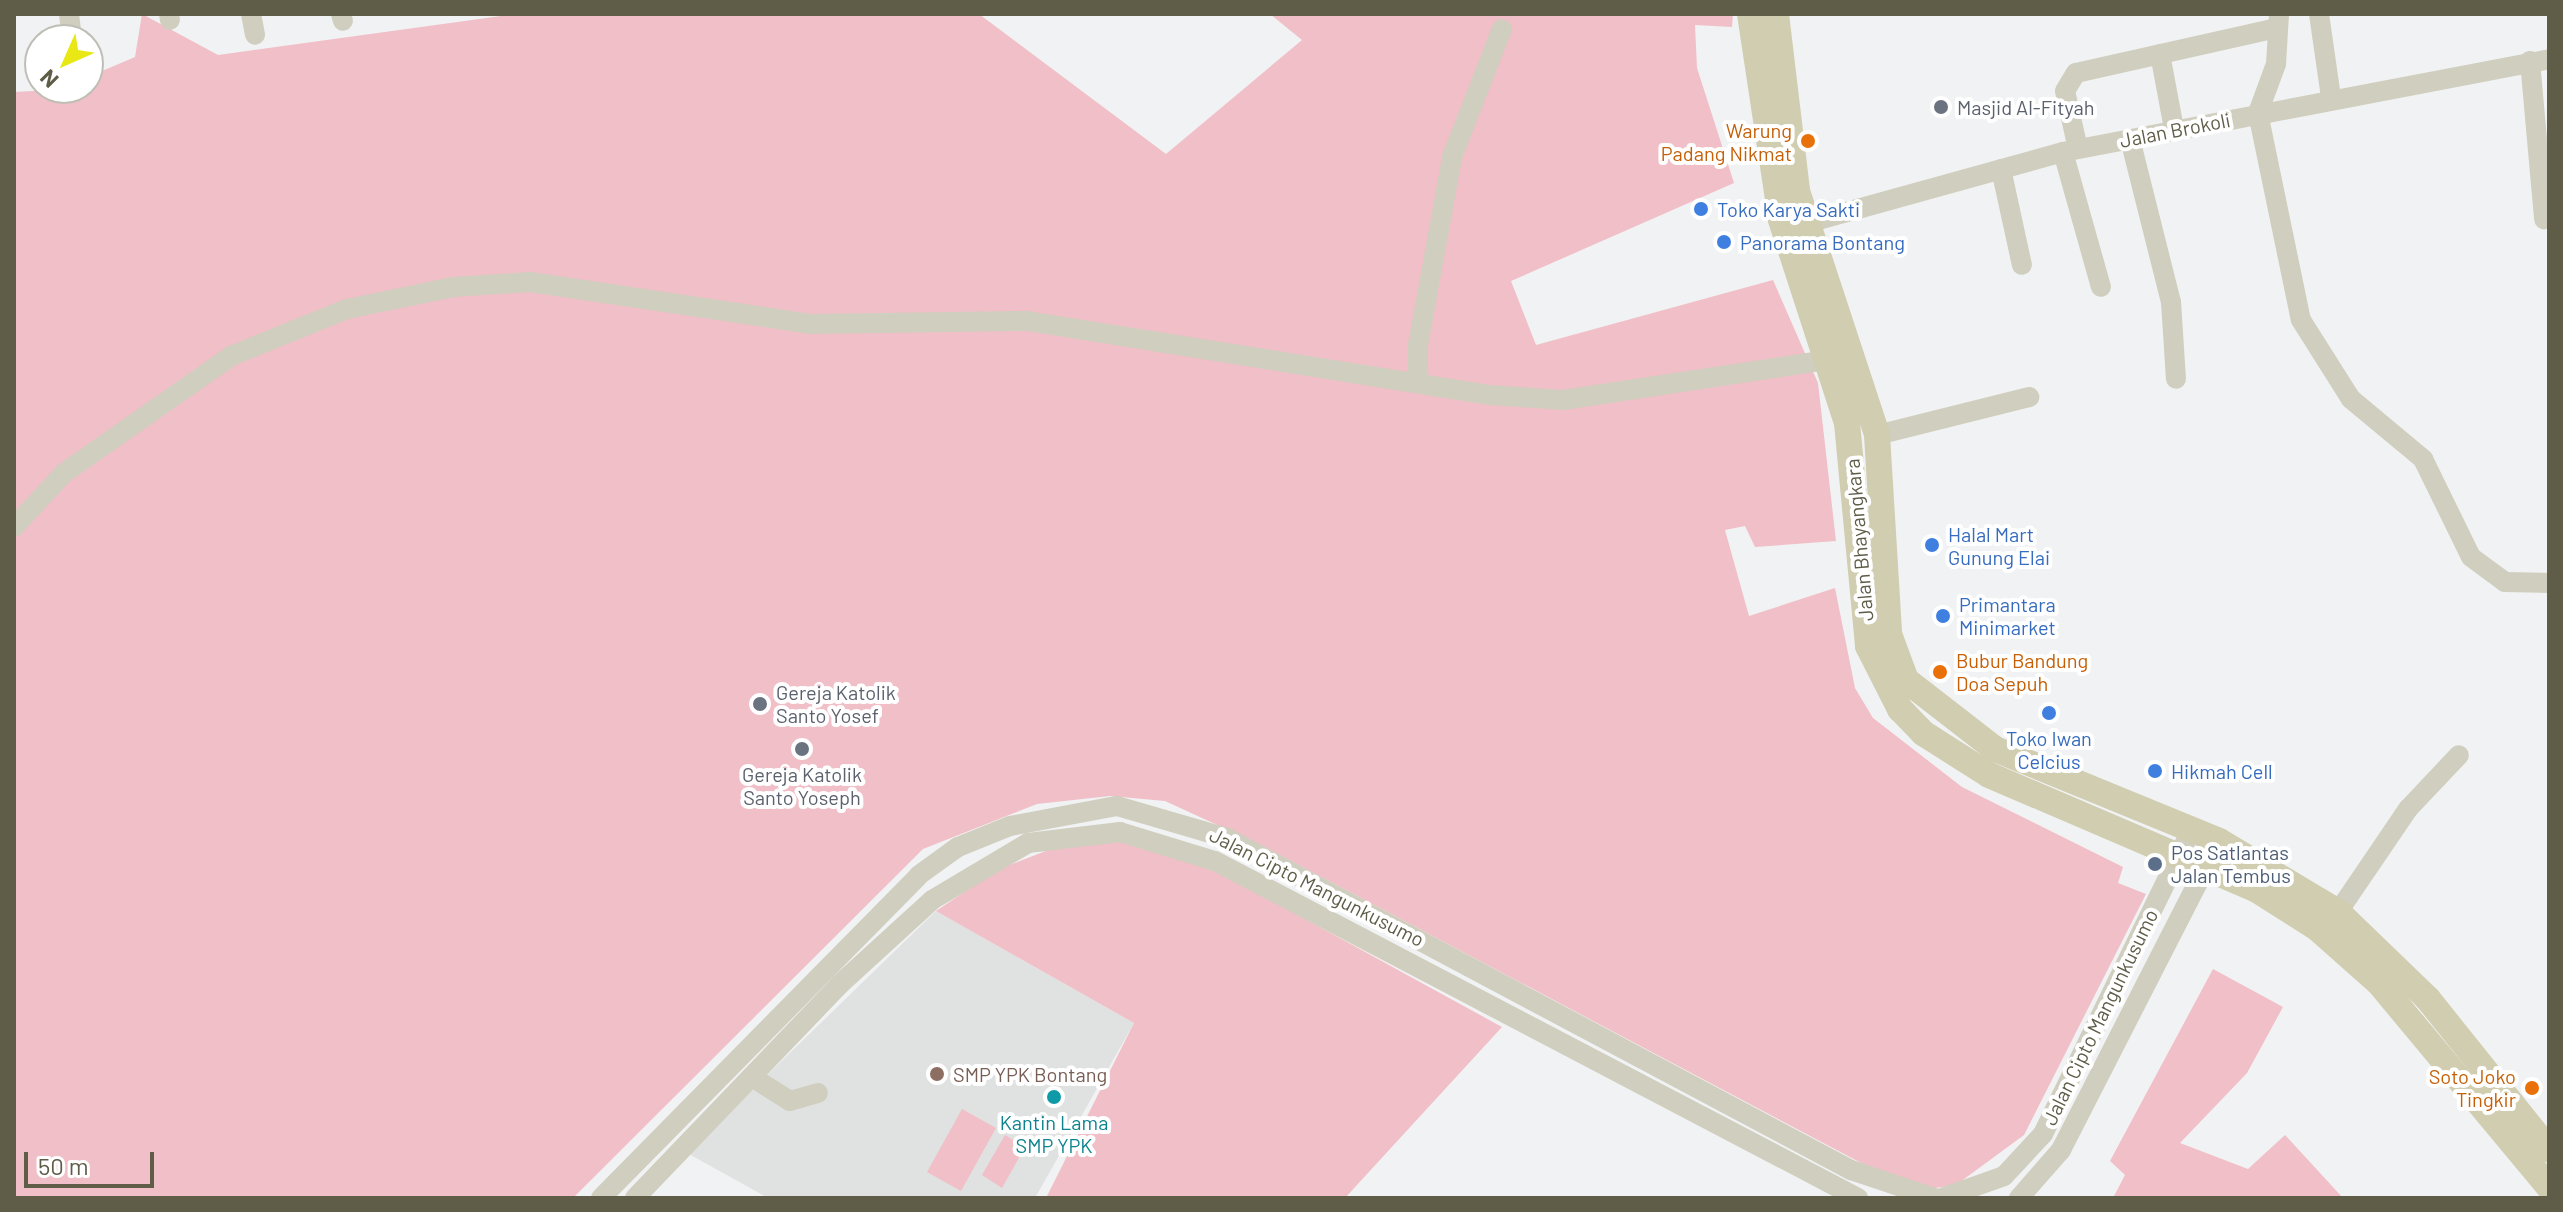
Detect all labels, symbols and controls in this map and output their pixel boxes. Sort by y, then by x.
north arrow [24,24,104,104]
text: N [34,65,63,94]
place label: Masjid Al-Fityah [1957,95,2094,119]
marker: Masjid Al-Fityah [1932,98,1950,116]
street label: Jalan Brokoli [2118,108,2232,152]
place label: Warung Padang Nikmat [1661,118,1792,165]
marker: Warung Padang Nikmat [1799,132,1817,150]
place label: Toko Karya Sakti [1717,197,1860,221]
marker: Toko Karya Sakti [1692,200,1710,218]
place label: Panorama Bontang [1740,230,1905,254]
marker: Panorama Bontang [1715,233,1733,251]
street label: Jalan Bhayangkara [1840,458,1878,622]
place label: Halal Mart Gunung Elai [1948,522,2050,569]
marker: Halal Mart Gunung Elai [1923,536,1941,554]
place label: Primantara Minimarket [1959,592,2056,639]
marker: Primantara Minimarket [1934,607,1952,625]
place label: Bubur Bandung Doa Sepuh [1956,648,2088,695]
marker: Bubur Bandung Doa Sepuh [1931,663,1949,681]
place label: Gereja Katolik Santo Yosef [776,680,896,727]
marker: Gereja Katolik Santo Yosef [751,695,769,713]
marker: Toko Iwan Celcius [2040,704,2058,722]
place label: Toko Iwan Celcius [2006,726,2092,773]
marker: Gereja Katolik Santo Yoseph [793,740,811,758]
place label: Hikmah Cell [2171,759,2273,783]
place label: Gereja Katolik Santo Yoseph [742,762,862,809]
marker: Hikmah Cell [2146,762,2164,780]
street label: Jalan Cipto Mangunkusumo [1206,822,1428,952]
place label: Pos Satlantas Jalan Tembus [2171,840,2291,887]
marker: Pos Satlantas Jalan Tembus [2146,855,2164,873]
street label: Jalan Cipto Mangunkusumo [2037,905,2163,1129]
place label: SMP YPK Bontang [953,1062,1107,1086]
place label: Soto Joko Tingkir [2429,1064,2516,1111]
marker: SMP YPK Bontang [928,1065,946,1083]
marker: Soto Joko Tingkir [2523,1079,2541,1097]
marker: Kantin Lama SMP YPK [1045,1088,1063,1106]
place label: Kantin Lama SMP YPK [1000,1110,1108,1157]
scale bar [28,1136,158,1186]
text: 50 m [38,1151,89,1180]

